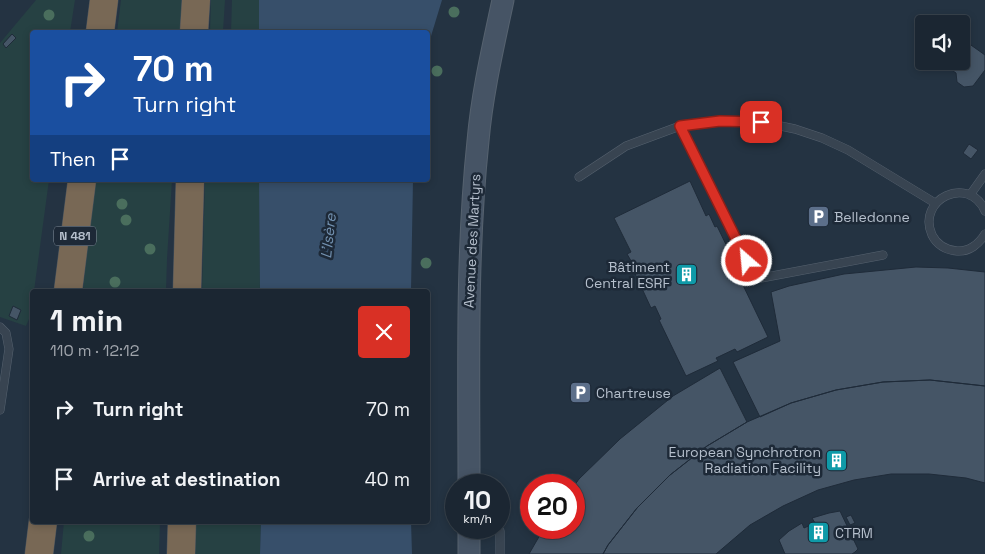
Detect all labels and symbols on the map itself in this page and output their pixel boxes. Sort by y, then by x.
pin [740,101,782,143]
street label: Avenue des Martyrs [459,173,485,309]
parking icon: Belledonne [806,205,830,229]
place label: Belledonne [834,208,910,226]
water label: L'Isère [316,211,340,259]
road number: N 481 [54,227,96,246]
position arrow [720,234,772,286]
place label: Bâtiment Central ESRF [585,258,670,292]
building icon: Bâtiment Central ESRF [674,263,698,287]
parking icon: Chartreuse [568,381,592,405]
place label: Chartreuse [596,384,671,402]
place label: European Synchrotron Radiation Facility [669,443,821,477]
building icon: European Synchrotron Radiation Facility [825,448,849,472]
speed limit sign: 20 [520,474,585,539]
building icon: CTRM [807,521,831,545]
place label: CTRM [835,524,873,542]

